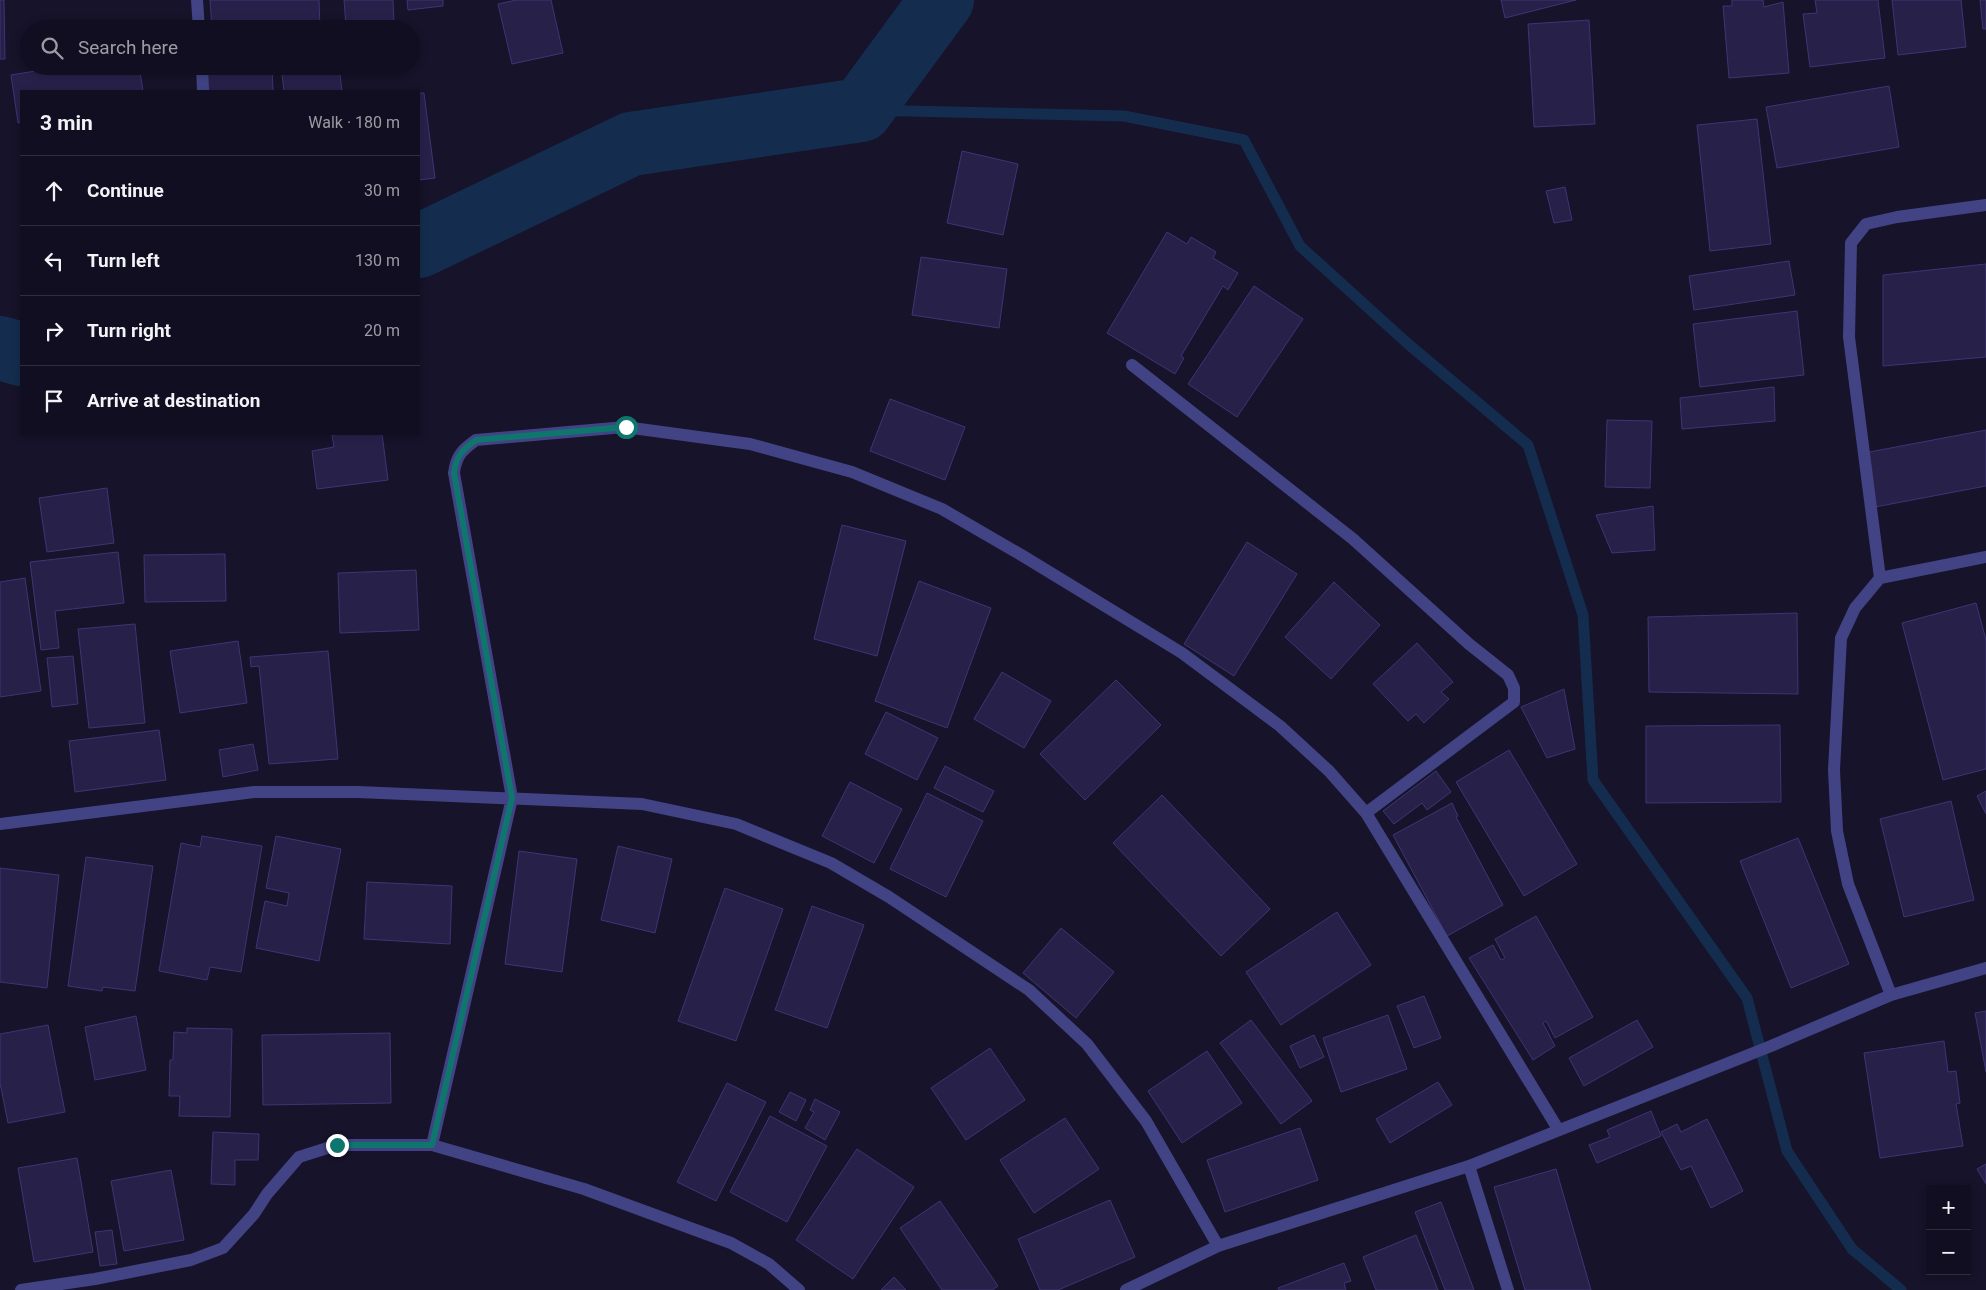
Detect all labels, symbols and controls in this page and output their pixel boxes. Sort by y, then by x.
search box [20,20,420,75]
icon: search [38,34,66,62]
text: Search here [78,36,178,59]
text: 3 min [40,111,93,135]
text: Walk · 180 m [308,113,400,132]
icon: ahead [40,177,68,205]
text: Continue [87,179,164,202]
text: 30 m [364,181,400,200]
icon: left [40,247,68,275]
text: Turn left [87,249,160,272]
text: 130 m [355,251,400,270]
icon: right [40,317,68,345]
text: Turn right [87,319,171,342]
text: 20 m [364,321,400,340]
icon: arrive [40,387,68,415]
text: Arrive at destination [87,389,260,412]
route start [615,416,638,439]
route end [326,1134,349,1157]
map controls [1926,1185,1971,1275]
button: + [1926,1185,1971,1230]
button: − [1926,1230,1971,1275]

